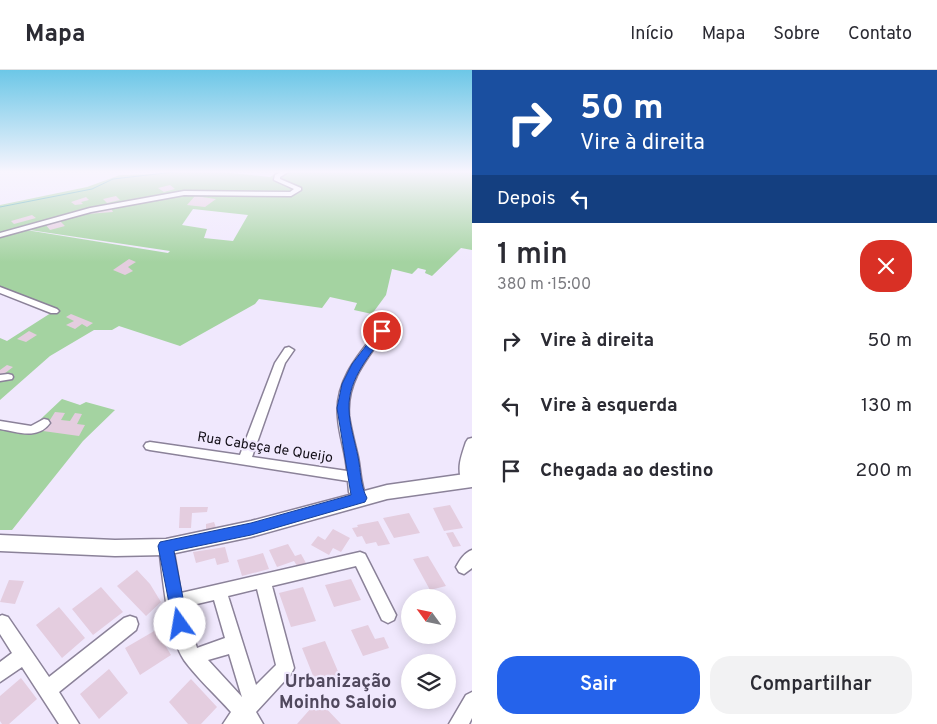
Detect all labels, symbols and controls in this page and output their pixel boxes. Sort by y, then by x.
text: Mapa [25,20,85,50]
text: Início [630,23,674,46]
text: Mapa [702,23,745,46]
text: Sobre [773,23,820,46]
text: Contato [848,23,912,46]
text: 50 m [580,87,664,131]
icon: right [497,90,562,155]
text: Vire à direita [580,130,705,157]
icon: left [566,185,594,213]
text: Depois [497,187,556,211]
text: 1 min [497,237,568,274]
button: close [860,240,912,292]
text: 380 m · 15:00 [497,275,591,295]
pin [361,310,403,352]
icon: arrive [368,317,396,345]
icon: right [497,327,525,355]
text: Vire à direita [540,329,654,353]
text: 50 m [867,329,912,353]
icon: left [497,392,525,420]
text: Vire à esquerda [540,394,678,418]
text: 130 m [861,394,912,418]
street label: Rua Cabeça de Queijo [196,429,334,467]
icon: arrive [497,457,525,485]
text: Chegada ao destino [540,459,714,483]
text: 200 m [856,459,912,483]
north arrow [401,589,456,644]
map controls [401,589,456,709]
position arrow [153,597,205,649]
button: layers [401,654,456,709]
button: Sair [497,656,700,714]
button: Compartilhar [710,656,912,714]
district label: Urbanização Moinho Saloio [279,671,397,715]

